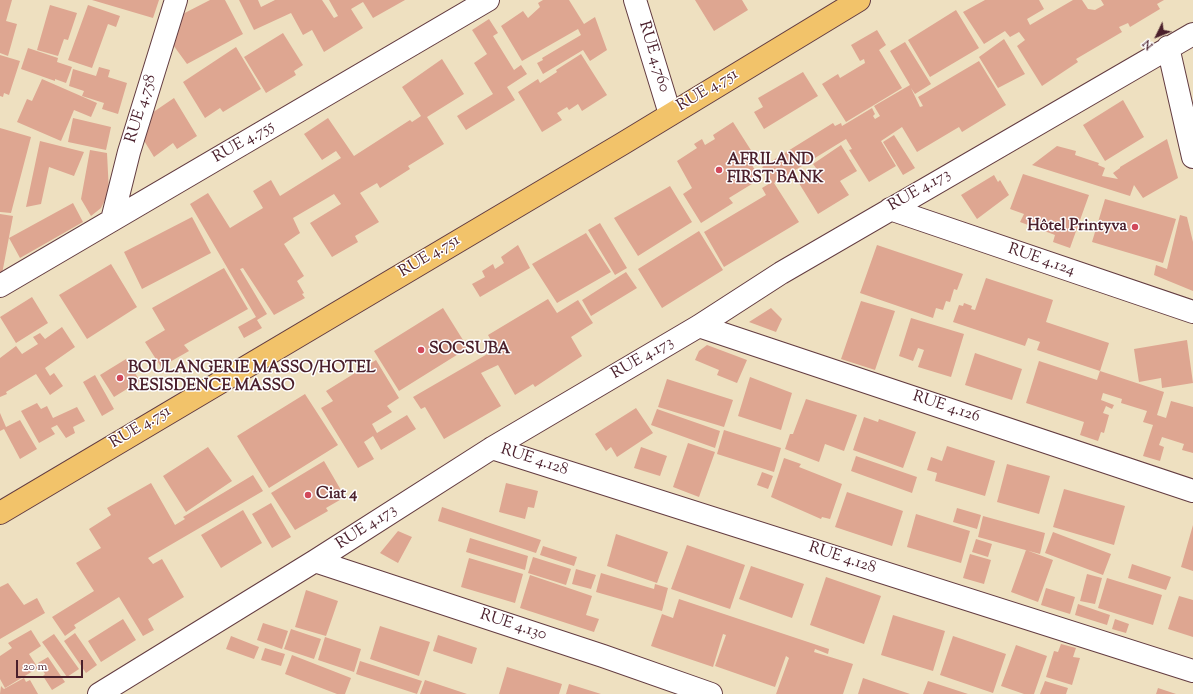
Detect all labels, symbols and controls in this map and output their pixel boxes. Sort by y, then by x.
north arrow [1137,16,1177,56]
street label: RUE 4.760 [633,19,673,95]
text: N [1139,36,1157,53]
street label: RUE 4.751 [674,65,742,117]
street label: RUE 4.758 [123,73,161,145]
street label: RUE 4.755 [210,118,278,168]
place label: AFRILAND FIRST BANK [727,151,824,189]
marker: AFRILAND FIRST BANK [714,165,724,175]
street label: RUE 4.173 [885,166,955,216]
place label: Hôtel Printyva [1027,217,1127,237]
marker: Hôtel Printyva [1130,222,1140,232]
street label: RUE 4.751 [396,231,464,283]
street label: RUE 4.124 [1005,241,1077,281]
street label: RUE 4.173 [608,334,678,384]
place label: SOCSUBA [429,340,510,360]
marker: SOCSUBA [416,345,426,355]
place label: BOULANGERIE MASSO/HOTEL RESISDENCE MASSO [128,359,376,397]
marker: BOULANGERIE MASSO/HOTEL RESISDENCE MASSO [115,373,125,383]
street label: RUE 4.126 [910,388,982,428]
street label: RUE 4.751 [107,402,175,454]
street label: RUE 4.128 [498,441,570,481]
place label: Ciat 4 [316,485,357,505]
marker: Ciat 4 [303,490,313,500]
street label: RUE 4.173 [333,501,401,555]
street label: RUE 4.128 [806,539,878,579]
street label: RUE 4.130 [477,606,549,646]
scale bar [18,652,85,678]
text: 20 m [23,658,47,676]

